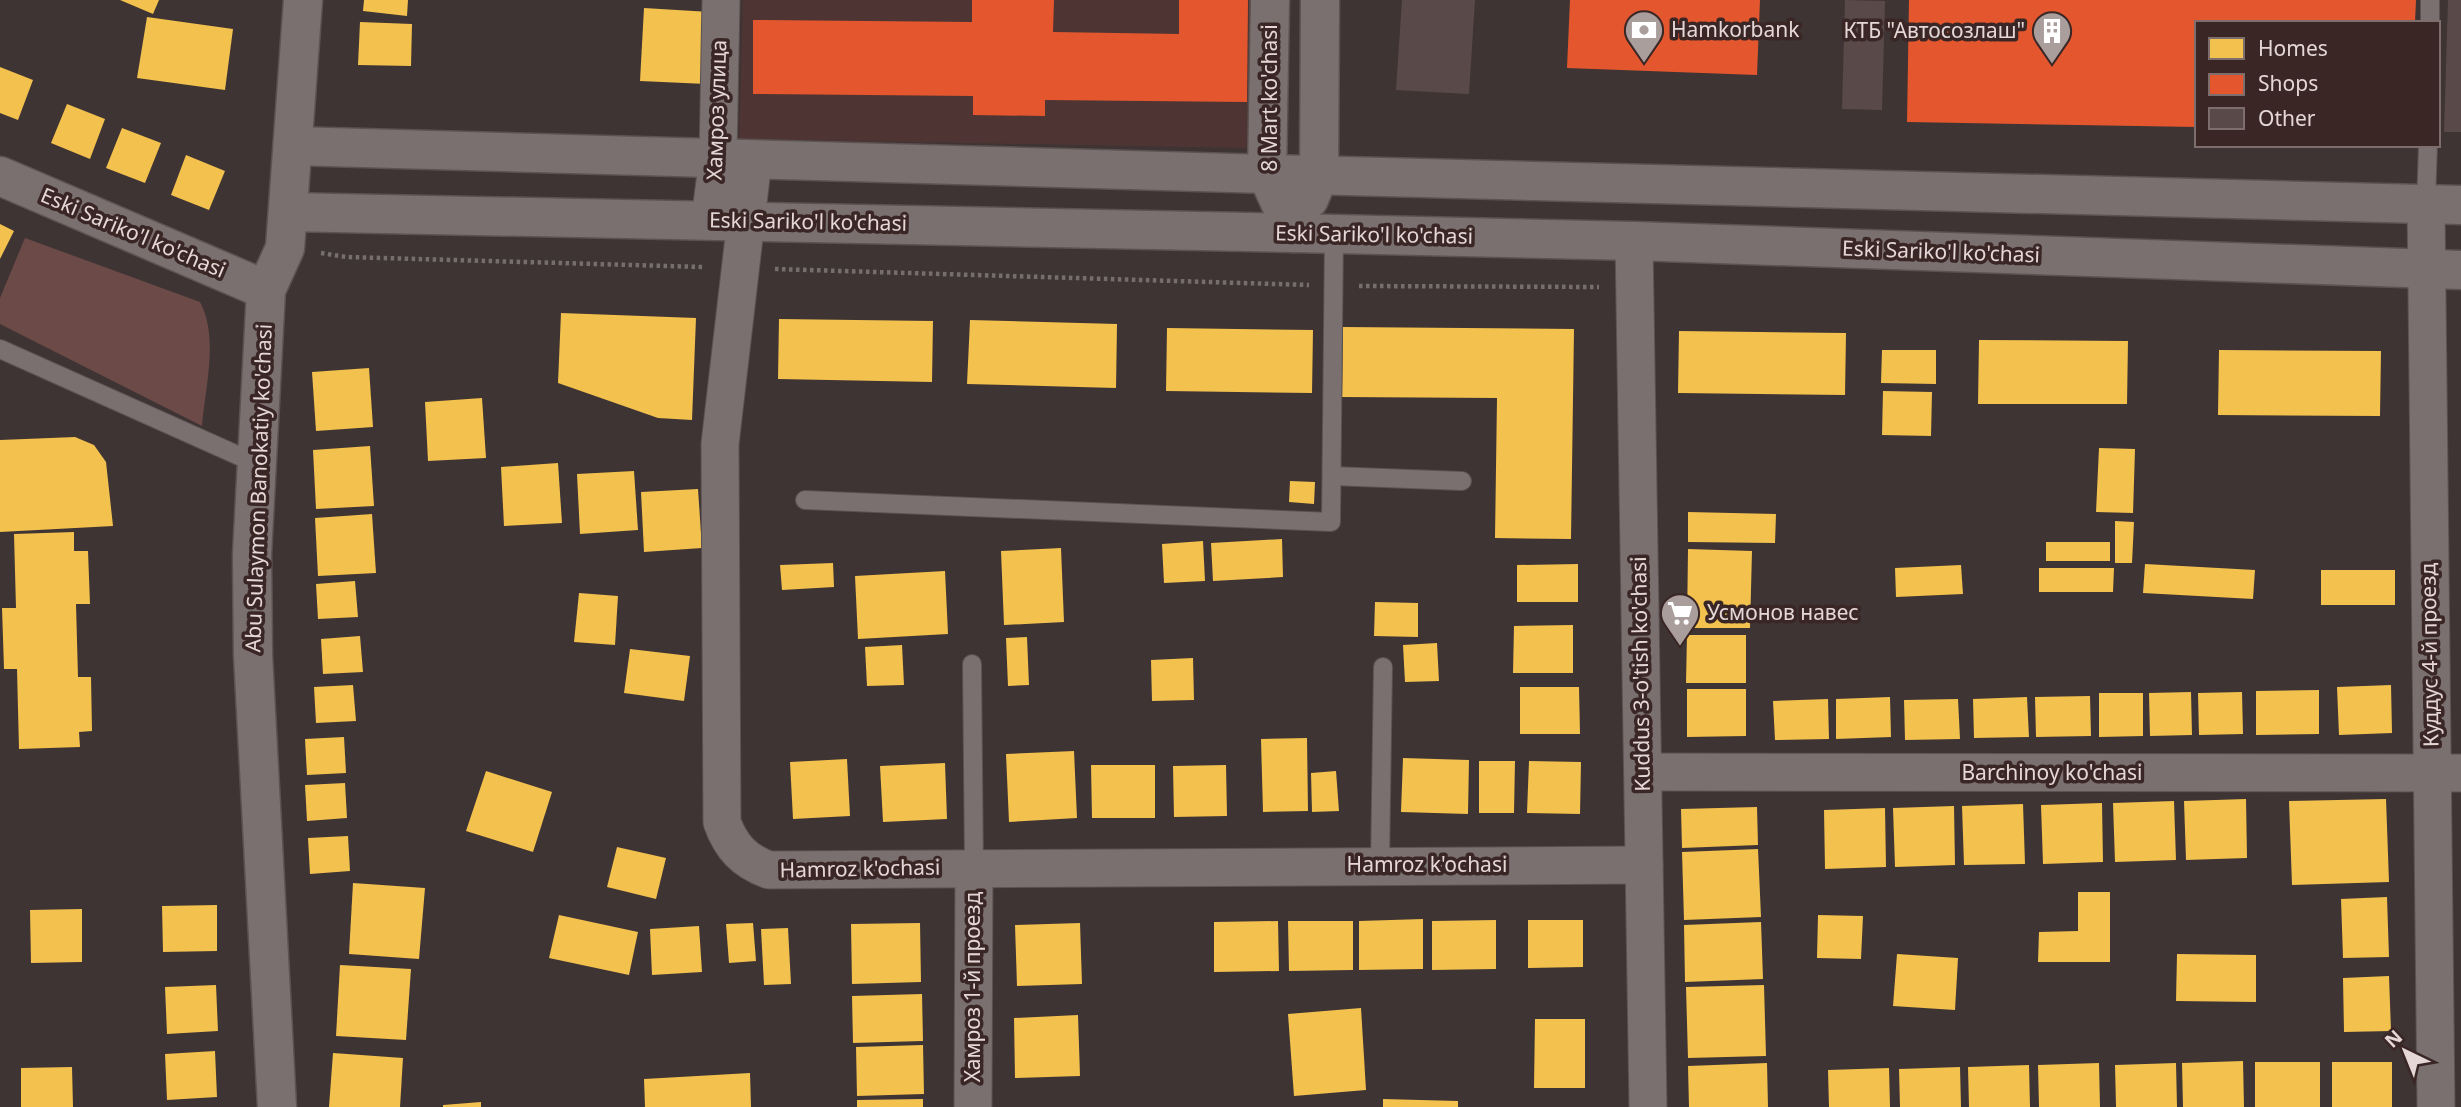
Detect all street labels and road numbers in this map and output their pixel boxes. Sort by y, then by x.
street label: 8 Mart ko'chasi [1255,24,1283,172]
street label: Хамроз улица [700,39,732,181]
street label: Eski Sariko'l ko'chasi [37,181,230,284]
street label: Eski Sariko'l ko'chasi [709,205,907,237]
street label: Eski Sariko'l ko'chasi [1275,218,1473,250]
street label: Eski Sariko'l ko'chasi [1842,234,2040,268]
street label: Abu Sulaymon Banokatiy ko'chasi [238,323,278,653]
street label: Kuddus 3-o'tish ko'chasi [1624,556,1656,792]
street label: Куддус 4-й проезд [2413,562,2445,747]
street label: Barchinoy ko'chasi [1961,758,2143,786]
street label: Hamroz k'ochasi [1347,850,1507,878]
street label: Hamroz k'ochasi [779,853,941,883]
street label: Хамроз 1-й проезд [958,891,986,1082]

